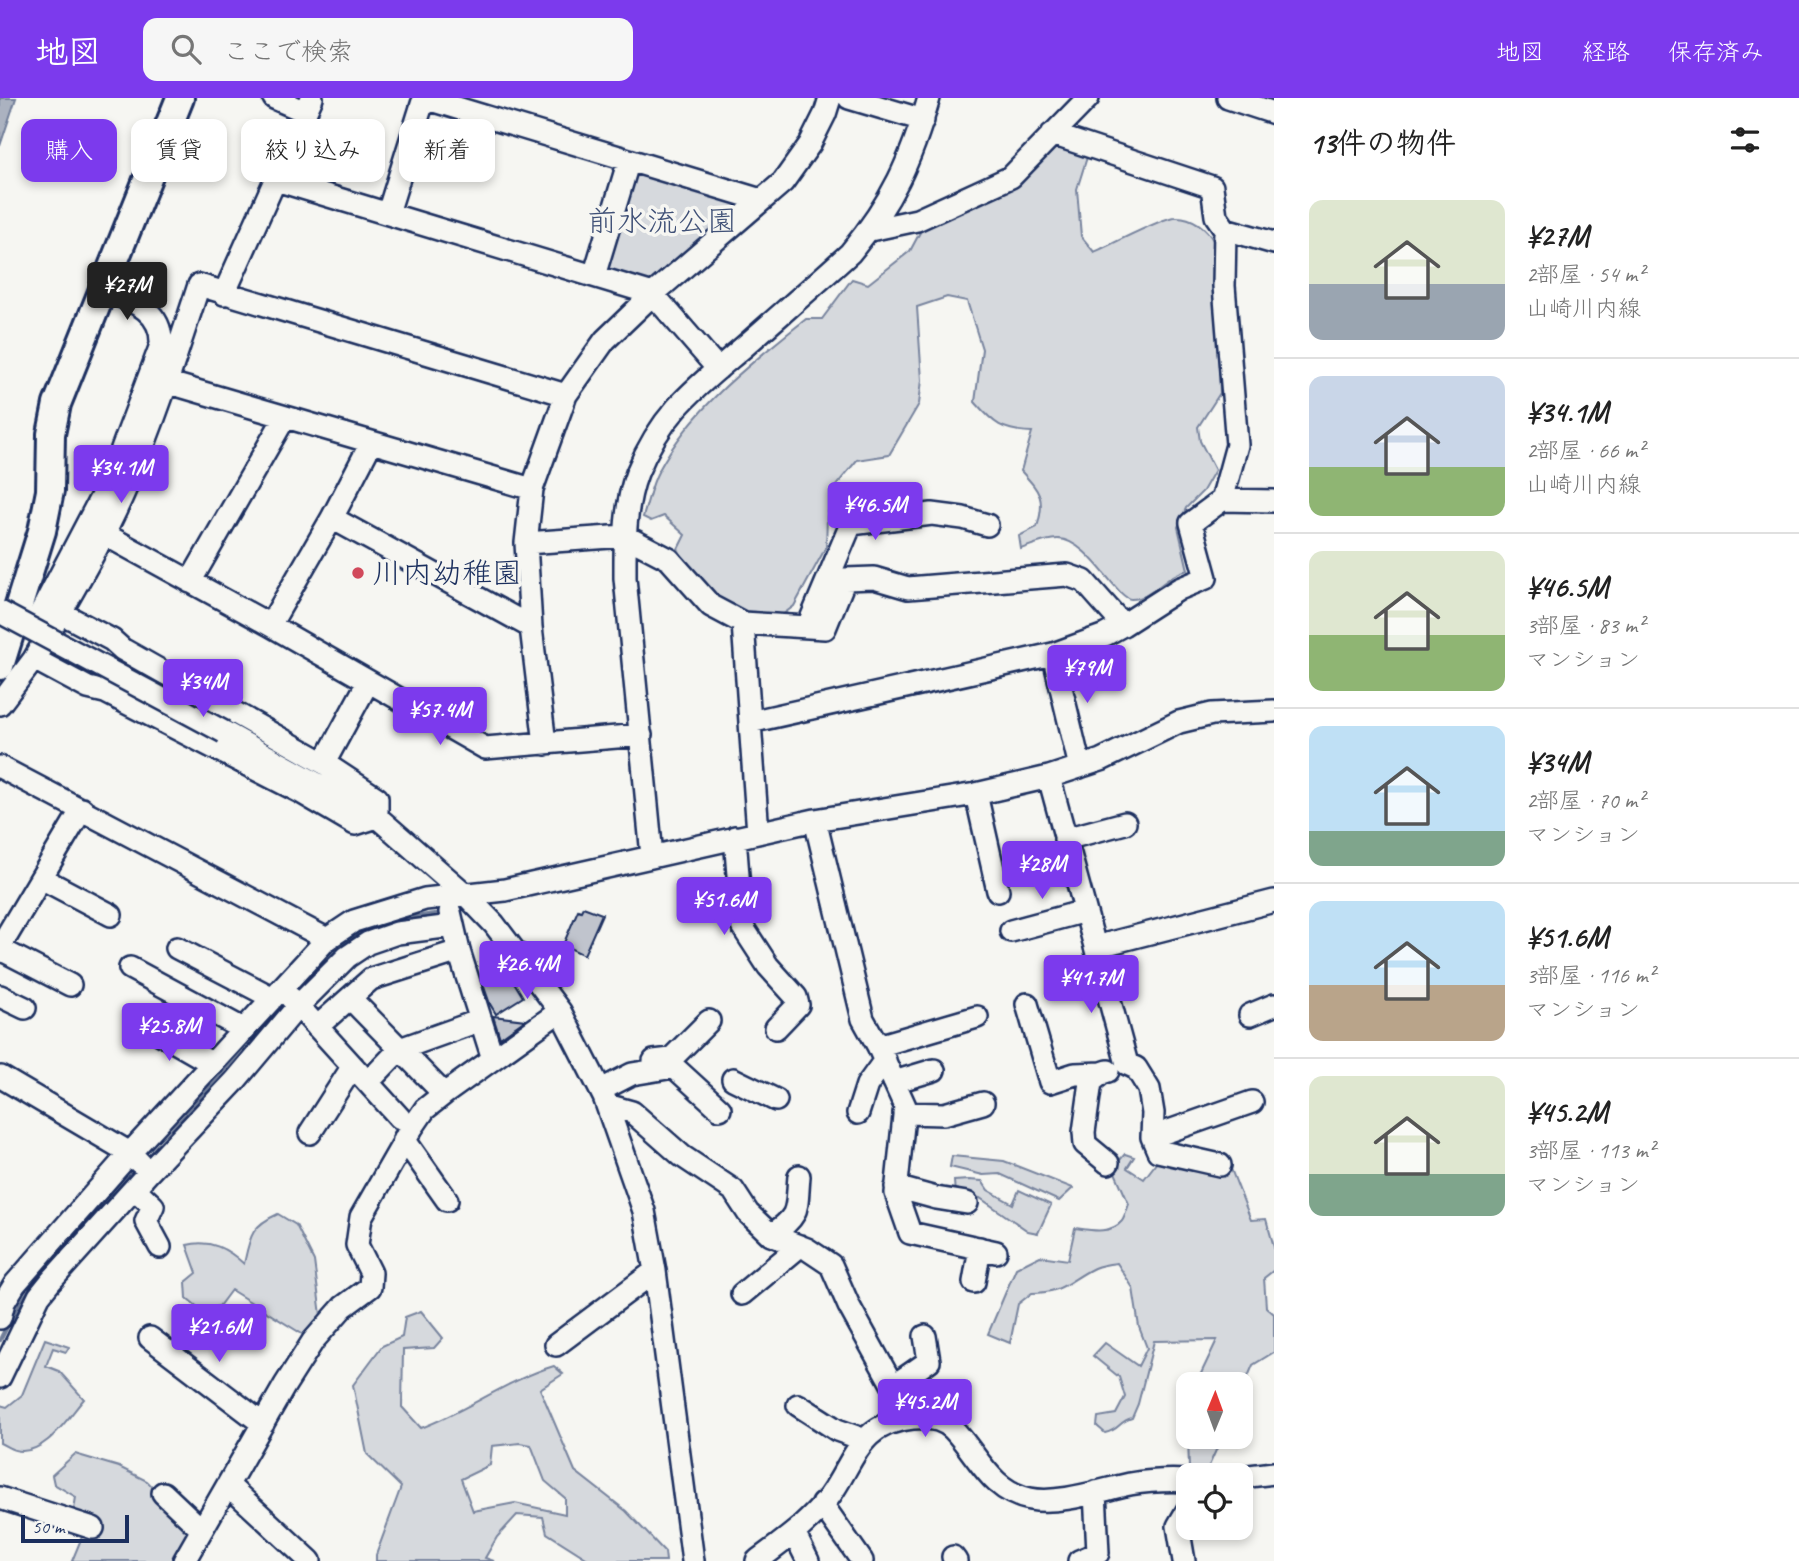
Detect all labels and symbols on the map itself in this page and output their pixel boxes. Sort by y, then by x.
park label: 前水流公園 [587,202,737,240]
pin: ¥27M [86,262,168,322]
pin: ¥34.1M [64,446,178,505]
pin: ¥46.5M [818,482,932,542]
place label: 川内幼稚園 [372,554,522,592]
marker: 川内幼稚園 [350,565,366,581]
pin: ¥79M [1046,646,1128,705]
pin: ¥34M [162,660,244,719]
pin: ¥57.4M [383,688,497,747]
pin: ¥28M [1001,842,1083,901]
pin: ¥51.6M [667,878,781,937]
pin: ¥26.4M [470,942,584,1001]
pin: ¥41.7M [1034,956,1148,1015]
pin: ¥25.8M [112,1004,226,1063]
pin: ¥21.6M [162,1304,276,1364]
north arrow [1176,1372,1253,1449]
pin: ¥45.2M [868,1380,982,1439]
scale bar [21,1512,130,1544]

